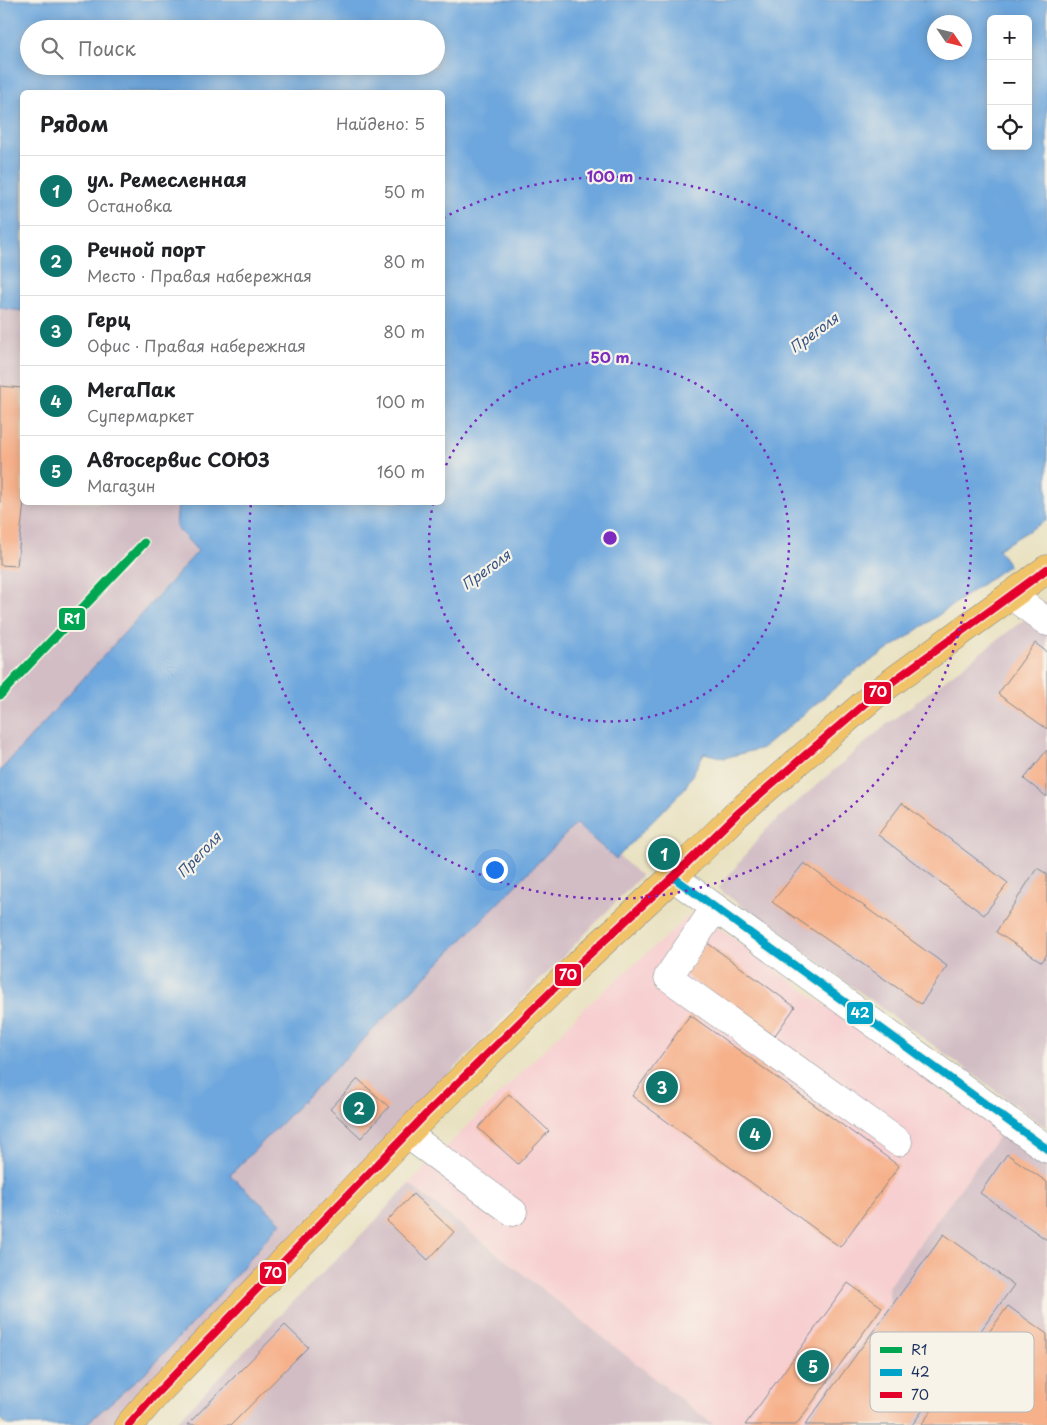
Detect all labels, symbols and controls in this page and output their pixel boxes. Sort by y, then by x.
north arrow [927,15,972,60]
map controls [987,15,1032,150]
button: + [987,15,1032,60]
search box [20,20,445,75]
icon: search [38,34,66,62]
text: Поиск [78,34,136,62]
button: − [987,60,1032,105]
button: locate [987,105,1032,150]
text: Рядом [40,107,108,139]
text: Найдено: 5 [336,111,425,135]
text: 100 m [587,164,633,187]
text: ул. Ремесленная [87,165,247,193]
text: 1 [52,179,60,203]
text: 50 m [384,179,425,203]
text: Остановка [87,193,172,217]
text: Речной порт [87,235,205,263]
text: 2 [50,249,62,273]
text: 80 m [383,249,425,273]
text: Место · Правая набережная [87,263,312,287]
text: Герц [87,305,130,333]
water label: Преголя [785,307,844,358]
text: 3 [51,319,61,343]
text: 80 m [383,319,425,343]
text: Офис · Правая набережная [87,333,306,357]
text: 50 m [591,345,629,368]
text: МегаПак [87,375,175,403]
text: 4 [51,389,61,413]
text: 100 m [376,389,425,413]
text: Супермаркет [87,403,194,427]
text: Автосервис СОЮЗ [87,445,270,473]
text: 5 [51,459,61,483]
text: 160 m [377,459,425,483]
text: Магазин [87,473,156,497]
centre of rings [601,529,619,547]
water label: Преголя [457,544,516,595]
line badge: R1 [58,607,86,631]
text: R1 [64,608,81,629]
line badge: 70 [863,681,892,705]
text: 70 [869,681,887,702]
water label: Преголя [172,826,227,882]
pin: 1 [648,835,680,873]
your location [482,857,508,883]
line badge: 70 [554,963,582,987]
text: 70 [559,964,577,985]
line badge: 42 [846,1001,874,1025]
text: 42 [851,1002,870,1023]
pin: 3 [646,1068,678,1106]
pin: 2 [343,1089,375,1127]
pin: 4 [739,1115,771,1153]
line badge: 70 [259,1261,287,1285]
text: 70 [264,1262,282,1283]
legend [870,1332,1034,1412]
text: R1 [911,1339,927,1360]
pin: 5 [797,1347,829,1385]
text: 42 [911,1361,930,1382]
text: 70 [911,1384,929,1405]

